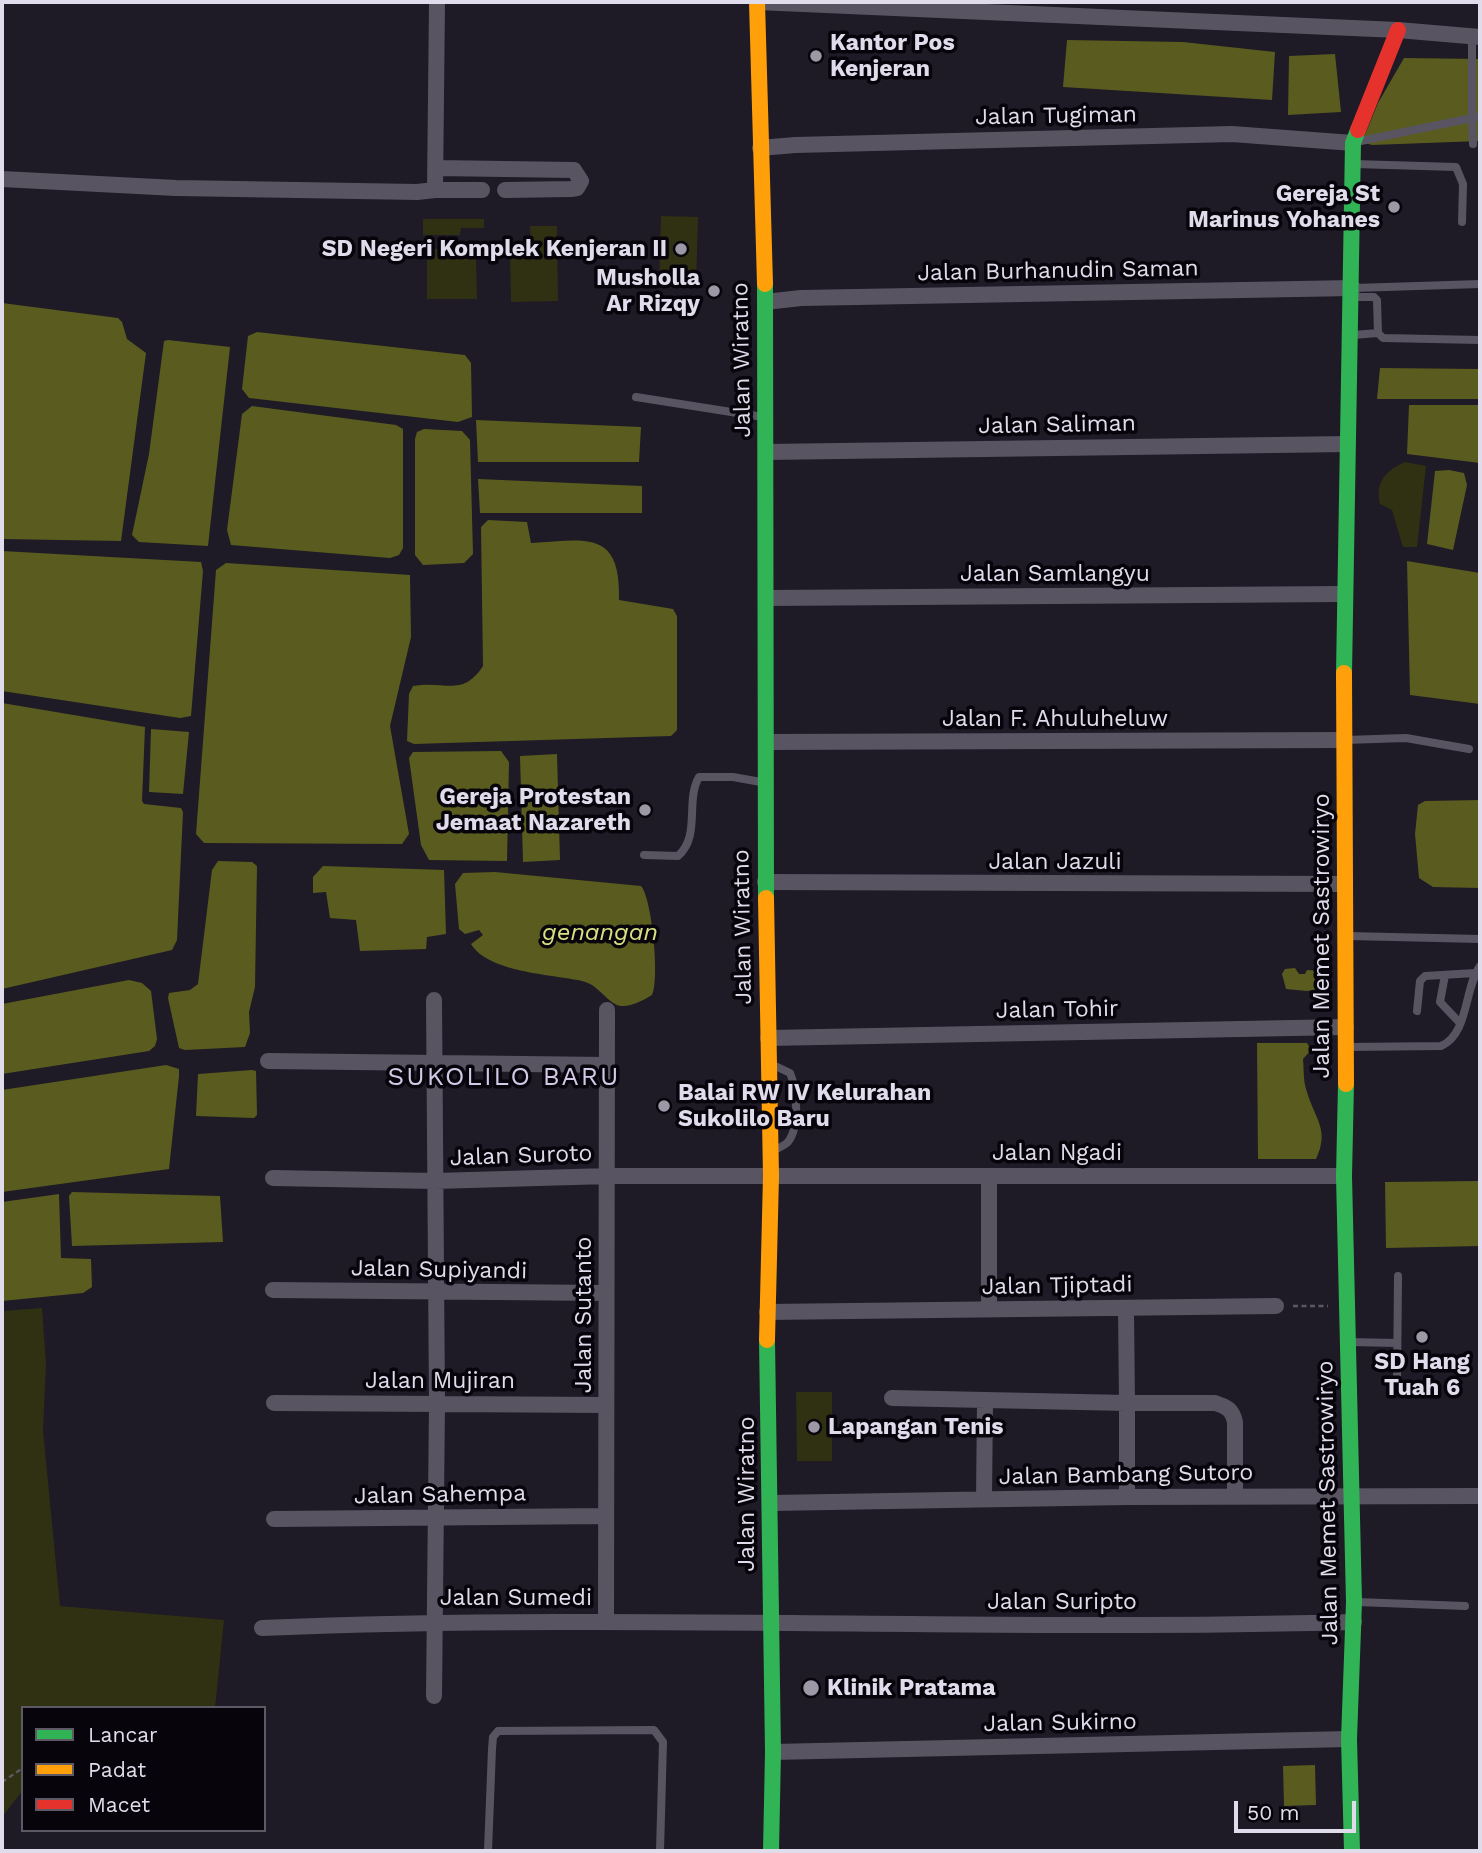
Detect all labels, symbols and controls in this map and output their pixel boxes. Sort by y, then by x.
place label: Kantor Pos Kenjeran [830,29,955,83]
marker: Kantor Pos Kenjeran [808,48,824,64]
street label: Jalan Tugiman [975,101,1137,131]
place label: Gereja St Marinus Yohanes [1188,180,1380,234]
marker: Gereja St Marinus Yohanes [1386,199,1402,215]
place label: SD Negeri Komplek Kenjeran II [322,235,667,263]
marker: SD Negeri Komplek Kenjeran II [673,241,689,257]
street label: Jalan Burhanudin Saman [917,255,1199,287]
place label: Musholla Ar Rizqy [596,264,700,318]
street label: Jalan Wiratno [727,282,757,438]
marker: Musholla Ar Rizqy [706,283,722,299]
street label: Jalan Saliman [978,410,1136,440]
street label: Jalan Samlangyu [960,560,1150,588]
street label: Jalan F. Ahuluheluw [942,705,1168,733]
place label: Gereja Protestan Jemaat Nazareth [436,783,631,837]
street label: Jalan Memet Sastrowiryo [1308,794,1336,1078]
marker: Gereja Protestan Jemaat Nazareth [637,802,653,818]
street label: Jalan Jazuli [988,848,1122,876]
street label: Jalan Wiratno [728,849,758,1005]
water label: genangan [542,919,658,947]
street label: Jalan Tohir [995,995,1119,1025]
district label: SUKOLILO BARU [389,1061,619,1093]
place label: Balai RW IV Kelurahan Sukolilo Baru [678,1079,931,1133]
marker: Balai RW IV Kelurahan Sukolilo Baru [656,1098,672,1114]
street label: Jalan Ngadi [992,1139,1122,1167]
street label: Jalan Suroto [449,1140,593,1172]
street label: Jalan Sutanto [570,1237,598,1393]
street label: Jalan Supiyandi [351,1255,527,1285]
street label: Jalan Tjiptadi [981,1271,1133,1301]
marker: SD Hang Tuah 6 [1414,1329,1430,1345]
place label: SD Hang Tuah 6 [1374,1348,1470,1402]
street label: Jalan Memet Sastrowiryo [1312,1360,1344,1646]
street label: Jalan Mujiran [365,1367,515,1395]
place label: Lapangan Tenis [828,1413,1004,1441]
street label: Jalan Wiratno [733,1416,761,1572]
marker: Lapangan Tenis [806,1419,822,1435]
street label: Jalan Bambang Sutoro [999,1459,1253,1491]
street label: Jalan Sahempa [354,1480,526,1510]
street label: Jalan Sumedi [440,1584,592,1612]
street label: Jalan Suripto [987,1588,1137,1616]
place label: Klinik Pratama [827,1674,995,1702]
marker: Klinik Pratama [801,1678,821,1698]
legend [21,1706,266,1832]
street label: Jalan Sukirno [983,1708,1137,1738]
text: Lancar [88,1722,158,1747]
text: Padat [88,1757,146,1782]
scale bar [1237,1786,1360,1830]
text: Macet [88,1792,150,1817]
text: 50 m [1247,1800,1299,1825]

